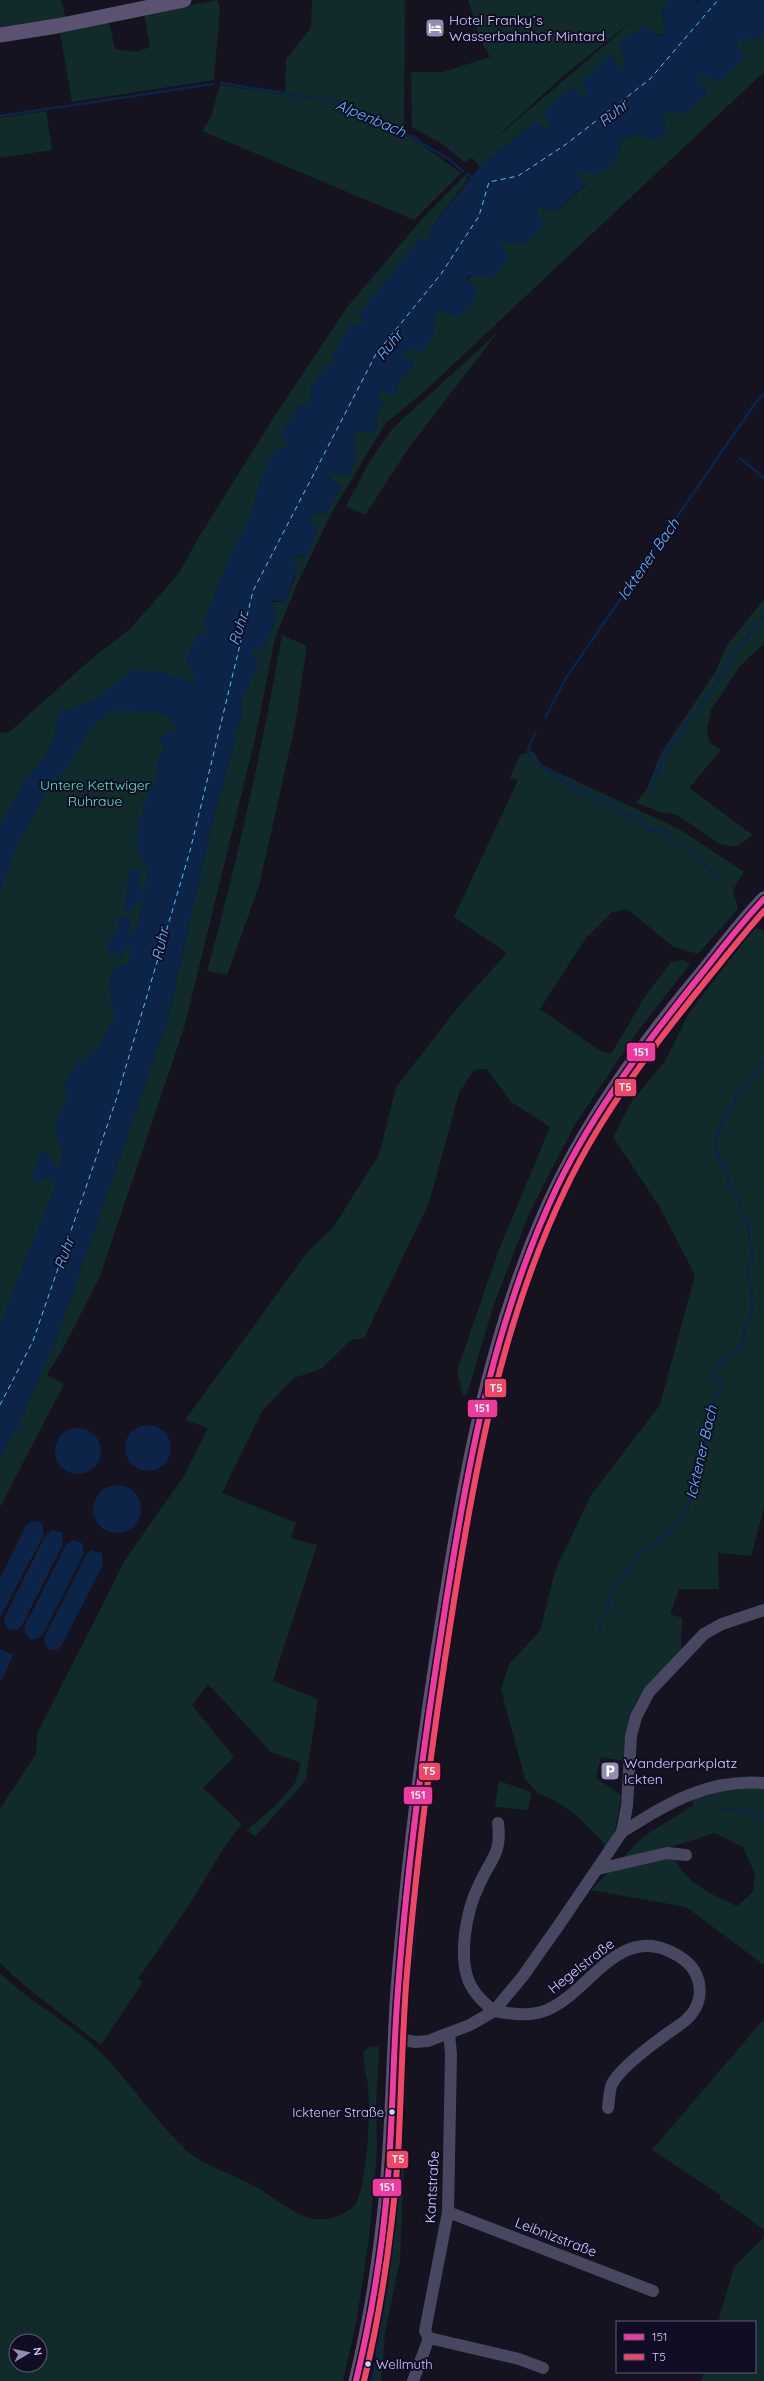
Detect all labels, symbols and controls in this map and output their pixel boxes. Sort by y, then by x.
place label: Hotel Franky´s Wasserbahnhof Mintard [449,11,605,45]
hotel icon: Hotel Franky´s Wasserbahnhof Mintard [424,17,446,39]
water label: Ruhr [594,94,633,131]
water label: Alpenbach [333,95,409,141]
water label: Ruhr [371,325,408,364]
water label: Icktener Bach [613,514,683,603]
water label: Ruhr [224,608,253,648]
park label: Untere Kettwiger Ruhraue [40,776,151,810]
water label: Ruhr [147,924,173,962]
line badge: 151 [626,1042,656,1062]
text: 151 [634,1045,648,1059]
line badge: T5 [614,1078,637,1097]
text: T5 [618,1080,632,1094]
water label: Ruhr [50,1232,79,1272]
line badge: T5 [484,1378,507,1398]
text: T5 [489,1381,503,1395]
line badge: 151 [467,1399,498,1418]
text: 151 [475,1401,489,1415]
water label: Icktener Bach [681,1403,721,1501]
place label: Wanderparkplatz Ickten [624,1754,738,1788]
parking icon: Wanderparkplatz Ickten [599,1760,621,1782]
line badge: T5 [418,1762,441,1781]
text: T5 [422,1764,436,1778]
line badge: 151 [403,1786,433,1805]
text: 151 [411,1788,425,1802]
street label: Hegelstraße [544,1935,618,1997]
place label: Icktener Straße [292,2104,384,2120]
marker: Icktener Straße [387,2107,397,2117]
line badge: T5 [386,2150,409,2169]
street label: Kantstraße [421,2150,443,2224]
text: T5 [391,2152,405,2166]
line badge: 151 [372,2178,402,2197]
text: 151 [380,2180,394,2194]
street label: Leibnizstraße [513,2213,599,2261]
legend [616,2321,756,2373]
text: 151 [652,2329,667,2344]
north arrow [8,2333,48,2373]
text: N [30,2346,45,2357]
text: T5 [652,2349,666,2364]
place label: Wellmuth [376,2356,433,2372]
marker: Wellmuth [363,2359,373,2369]

